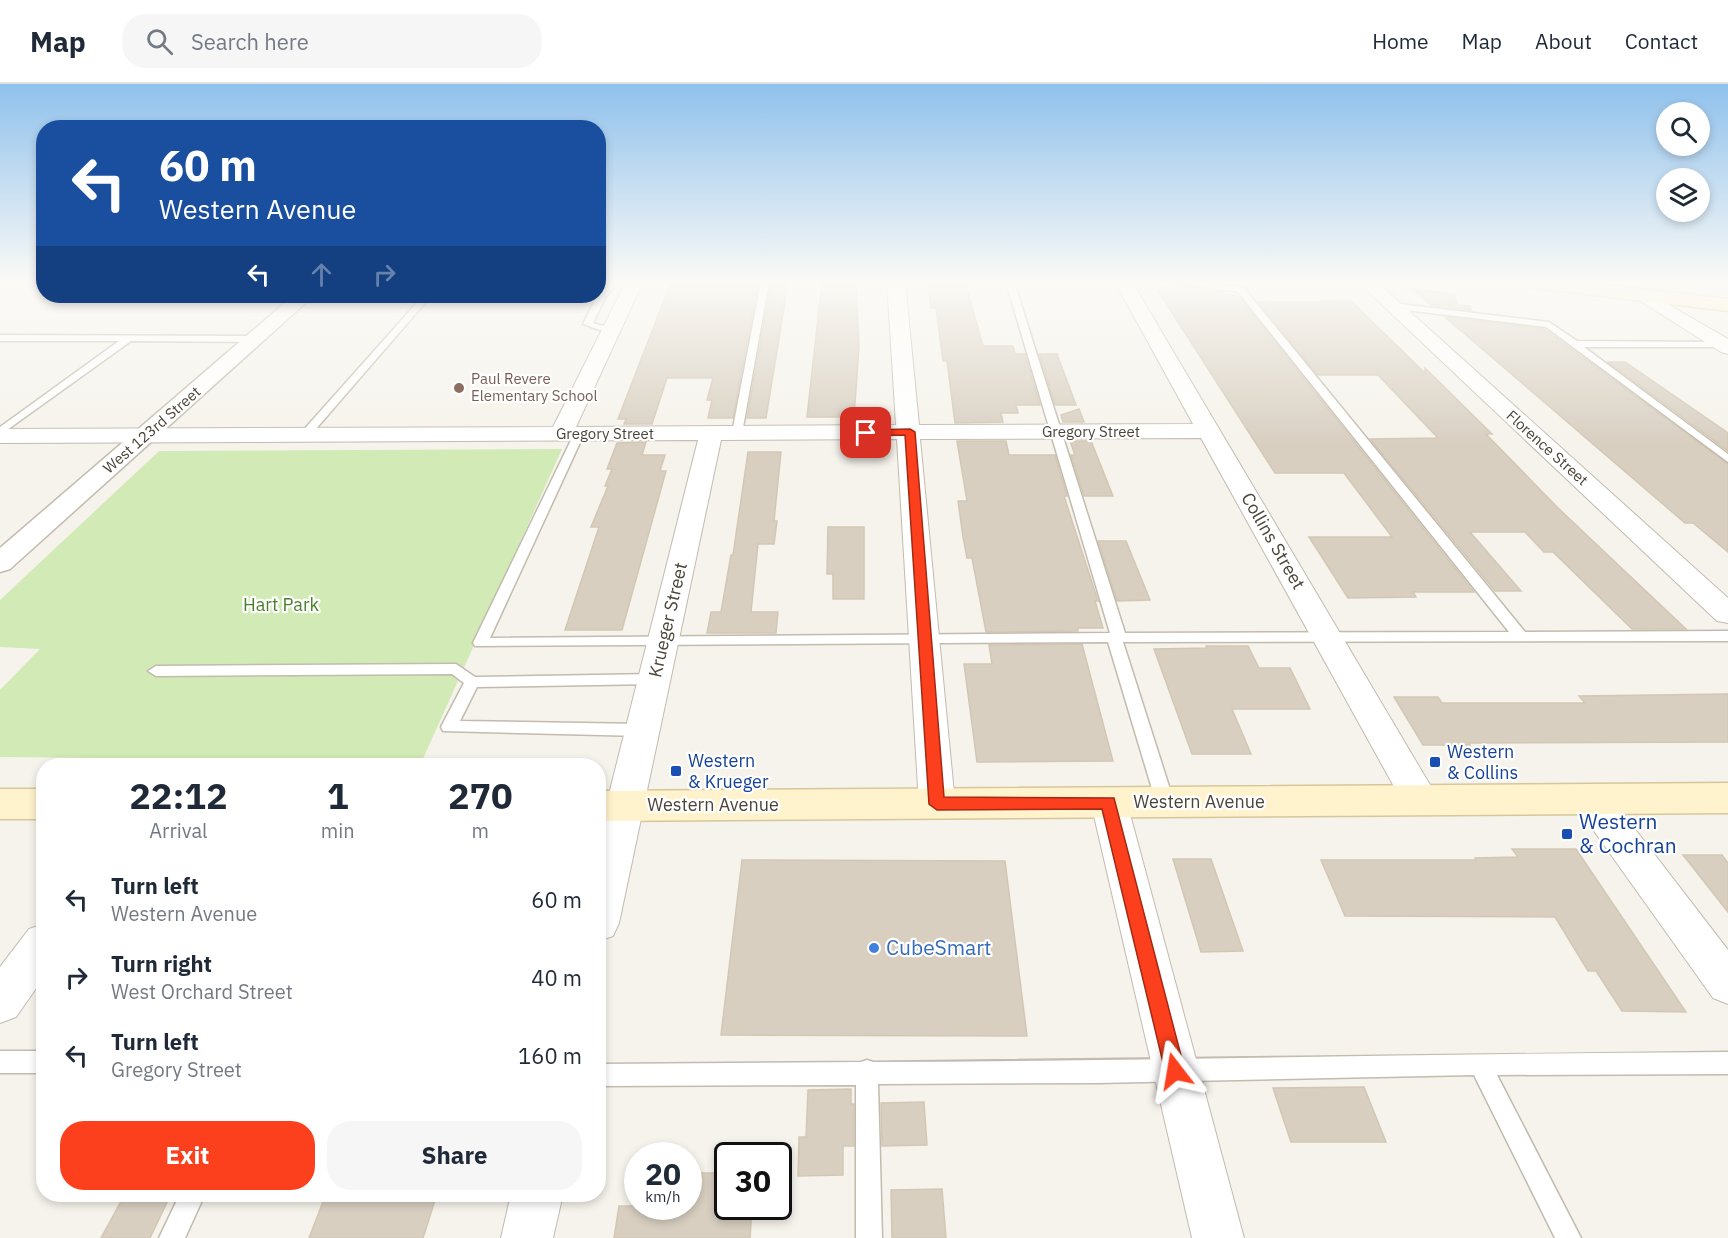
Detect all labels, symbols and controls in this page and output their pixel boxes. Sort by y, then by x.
search box [122,14,542,68]
text: Map [30,23,86,60]
icon: search [143,25,176,58]
text: Search here [191,27,309,56]
text: Home [1372,27,1429,55]
text: Map [1462,27,1502,55]
text: About [1535,27,1592,55]
text: Contact [1625,27,1698,55]
map controls [1656,102,1710,222]
button: search [1656,102,1710,156]
text: 60 m [159,138,257,193]
icon: left [60,144,138,222]
button: layers [1656,168,1710,222]
text: Western Avenue [159,191,356,226]
icon: left [242,258,275,291]
icon: ahead [305,258,338,291]
icon: right [368,258,401,291]
place label: Paul Revere Elementary School [471,369,598,405]
marker: Paul Revere Elementary School [452,381,466,395]
street label: West 123rd Street [99,382,204,477]
street label: Florence Street [1503,406,1592,489]
pin [840,407,891,458]
icon: arrive [849,416,882,449]
street label: Gregory Street [1042,422,1140,441]
street label: Gregory Street [556,424,654,443]
street label: Collins Street [1236,488,1310,593]
street label: Krueger Street [643,560,692,680]
park label: Hart Park [243,593,320,616]
place label: Western & Collins [1447,740,1518,784]
place label: Western & Krueger [688,749,769,793]
marker: Western & Collins [1428,755,1442,769]
marker: Western & Krueger [669,764,683,778]
text: 22:12 [129,772,228,819]
text: 1 [327,772,349,819]
text: 270 [448,772,513,819]
street label: Western Avenue [1133,790,1265,813]
street label: Western Avenue [647,793,779,816]
place label: Western & Cochran [1579,807,1677,859]
text: Arrival [149,817,208,844]
text: min [321,817,355,844]
text: m [472,817,489,844]
marker: Western & Cochran [1560,827,1574,841]
text: Turn left [111,871,199,900]
icon: left [60,883,93,916]
text: 60 m [531,885,582,914]
text: Western Avenue [111,900,257,927]
place label: CubeSmart [886,933,991,961]
marker: CubeSmart [867,941,881,955]
text: Turn right [111,949,212,978]
icon: right [60,961,93,994]
text: 40 m [531,963,582,992]
text: West Orchard Street [111,978,293,1005]
text: Turn left [111,1027,199,1056]
icon: left [60,1039,93,1072]
position arrow [1143,1039,1207,1103]
text: 160 m [518,1041,582,1070]
text: Gregory Street [111,1056,242,1083]
button: Exit [60,1121,315,1190]
button: Share [327,1121,582,1190]
speed limit sign: 30 [714,1142,792,1220]
text: 20 [645,1154,681,1193]
text: km/h [645,1187,681,1206]

